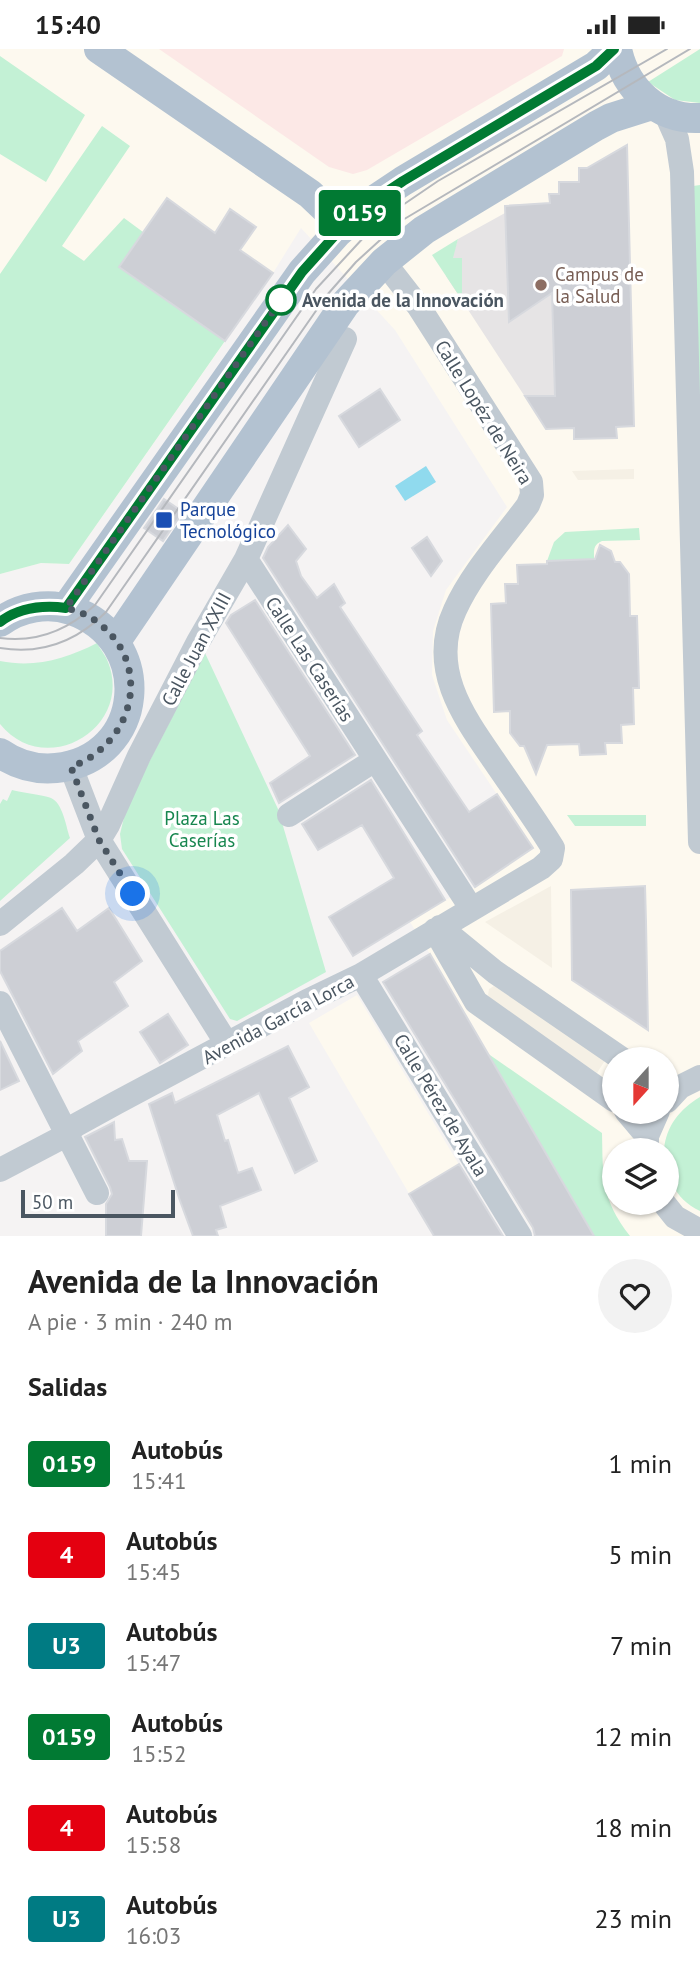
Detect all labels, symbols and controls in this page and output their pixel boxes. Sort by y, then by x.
text: 15:40 [35,8,101,41]
line badge: 0159 [311,190,409,236]
text: 0159 [333,197,387,228]
place label: Campus de la Salud [555,262,644,308]
marker: Campus de la Salud [533,277,549,293]
marker: Avenida de la Innovación [266,285,296,315]
place label: Avenida de la Innovación [302,288,504,312]
street label: Calle Lopéz de Neira [430,335,538,489]
place label: Parque Tecnológico [180,497,276,543]
marker: Parque Tecnológico [154,510,174,530]
street label: Calle Juan XXIII [156,588,236,710]
street label: Calle Las Caserías [261,592,359,726]
park label: Plaza Las Caserías [164,806,240,852]
your location [115,876,150,911]
street label: Avenida García Lorca [198,969,358,1069]
street label: Calle Pérez de Ayala [389,1029,493,1181]
north arrow [602,1047,679,1123]
map controls [602,1047,679,1215]
button: layers [602,1138,679,1215]
scale bar [21,1187,175,1219]
text: 50 m [32,1190,73,1214]
text: Avenida de la Innovación [28,1259,379,1302]
button: heart [598,1259,672,1333]
text: A pie · 3 min · 240 m [28,1307,232,1336]
text: Salidas [28,1370,107,1403]
text: Autobús [131,1433,223,1466]
text: 1 min [609,1447,672,1480]
text: 0159 [42,1448,96,1479]
text: 15:41 [131,1466,187,1495]
text: Autobús [126,1524,218,1557]
text: 5 min [609,1538,672,1571]
text: 4 [60,1539,73,1570]
text: 15:45 [126,1557,181,1586]
text: Autobús [126,1615,218,1648]
text: 7 min [610,1629,672,1662]
text: U3 [52,1630,81,1661]
text: 15:47 [126,1648,181,1677]
text: Autobús [131,1706,223,1739]
text: 12 min [594,1720,672,1753]
text: 0159 [42,1721,96,1752]
text: 15:52 [131,1739,187,1768]
text: Autobús [126,1797,218,1830]
text: 18 min [594,1811,672,1844]
text: 4 [60,1812,73,1843]
text: 15:58 [126,1830,181,1859]
text: Autobús [126,1888,218,1921]
text: 23 min [594,1902,672,1935]
text: U3 [52,1903,81,1934]
text: 16:03 [126,1921,181,1950]

